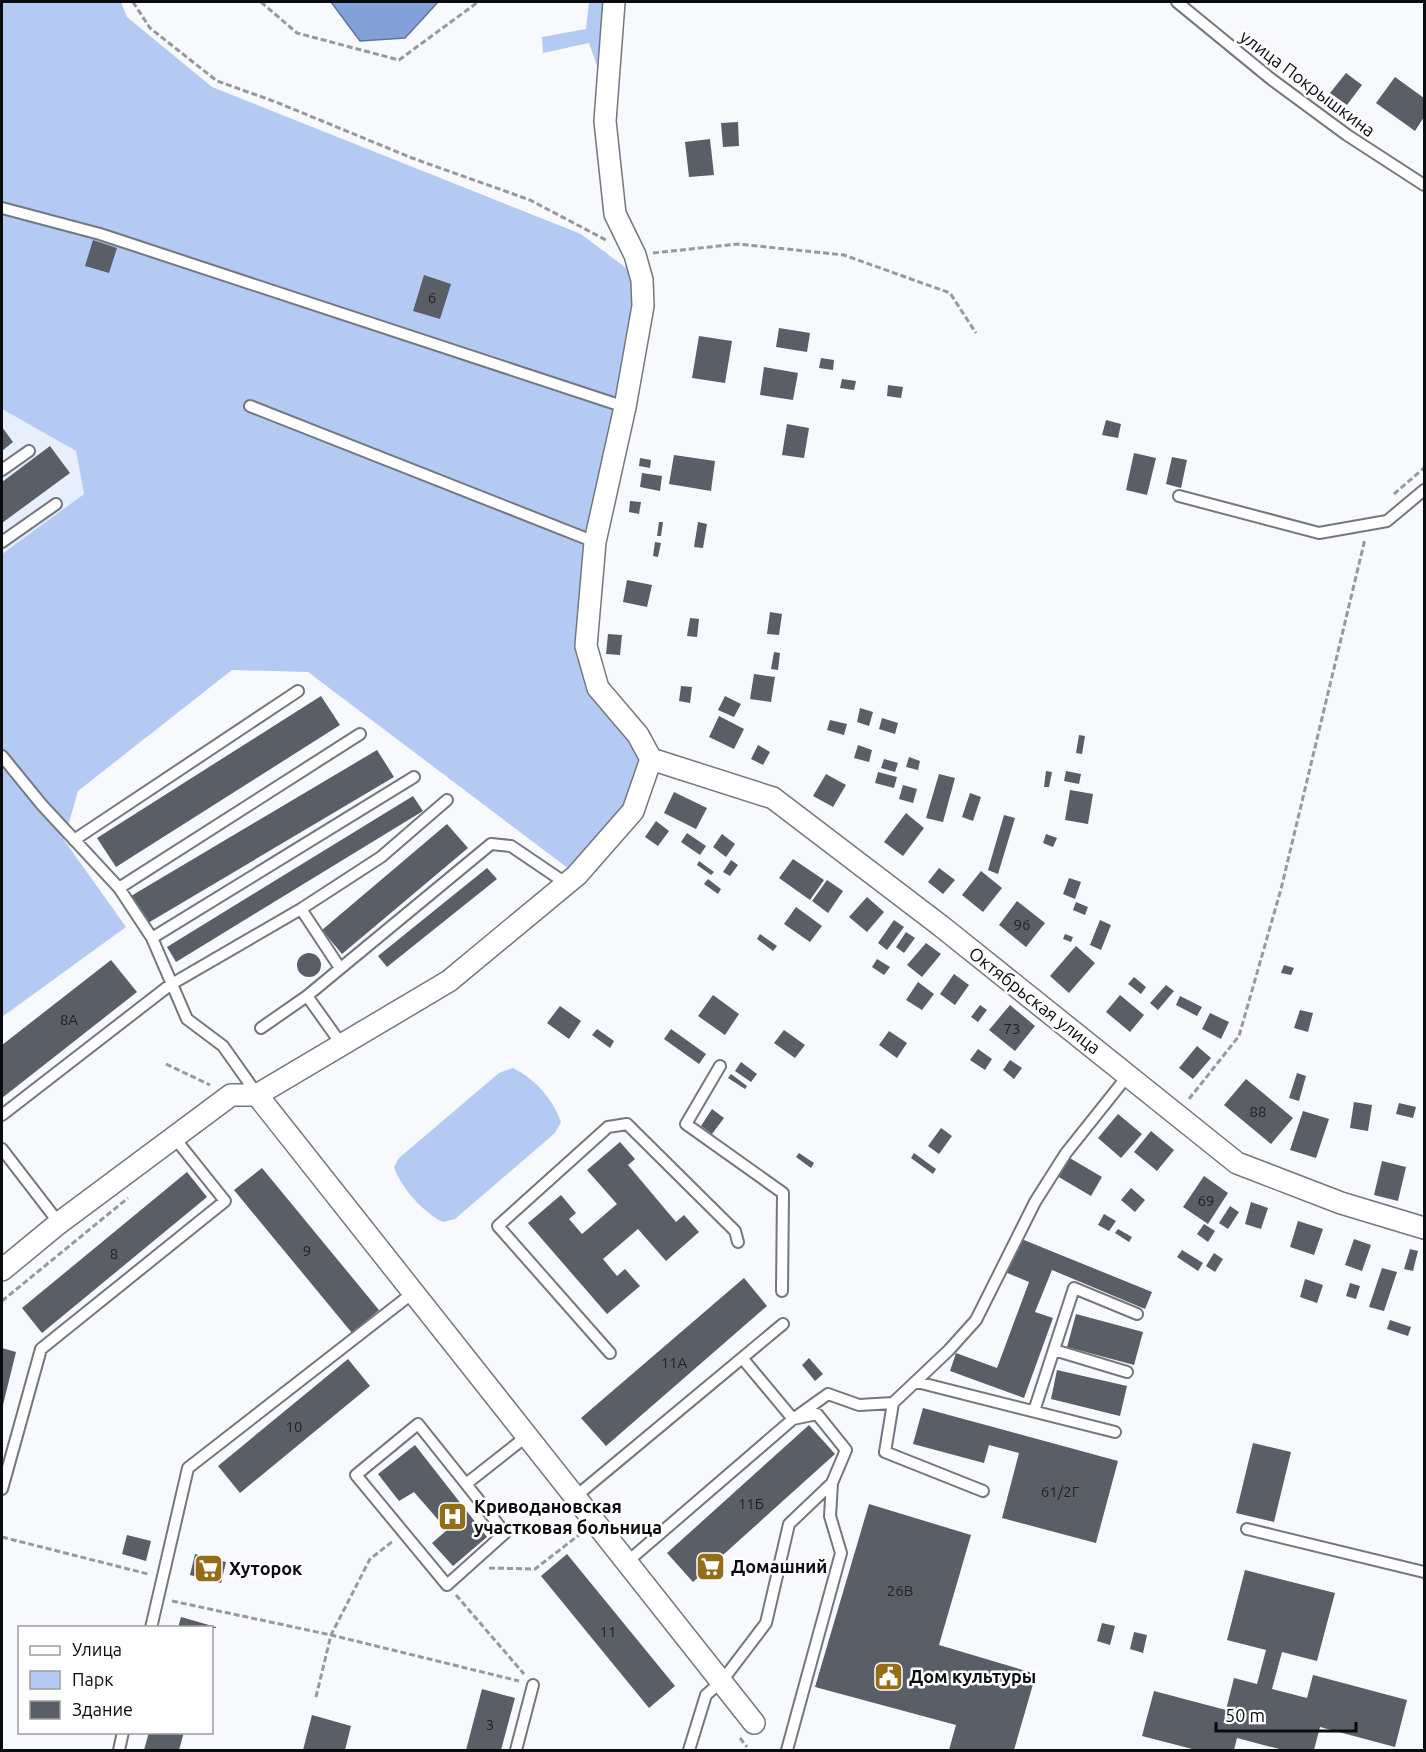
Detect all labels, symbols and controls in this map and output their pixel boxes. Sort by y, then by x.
street label: улица Покрышкина [1237,26,1379,140]
house number: 6 [428,289,436,306]
house number: 96 [1014,916,1030,933]
street label: Октябрьская улица [965,942,1105,1058]
house number: 8А [60,1011,78,1028]
house number: 73 [1004,1020,1020,1037]
house number: 88 [1250,1103,1266,1120]
house number: 69 [1198,1192,1214,1209]
house number: 9 [303,1242,311,1259]
house number: 8 [110,1245,118,1262]
house number: 11А [661,1354,688,1371]
house number: 10 [286,1418,302,1435]
house number: 61/2Г [1041,1483,1080,1500]
house number: 11Б [738,1495,764,1512]
place label: Криводановская участковая больница [474,1496,662,1537]
hospital icon: Криводановская участковая больница [437,1500,469,1532]
supermarket icon: Домашний [694,1550,726,1582]
supermarket icon: Хуторок [192,1552,224,1584]
place label: Домашний [731,1556,827,1576]
place label: Хуторок [229,1558,303,1578]
house number: 26В [887,1582,913,1599]
house number: 11 [600,1623,616,1640]
legend [18,1626,213,1734]
text: Улица [72,1639,122,1659]
public building icon: Дом культуры [872,1660,904,1692]
place label: Дом культуры [909,1666,1036,1686]
text: Парк [72,1669,113,1689]
scale bar [1216,1695,1356,1733]
text: Здание [72,1699,133,1719]
text: 50 m [1225,1705,1265,1725]
house number: 3 [486,1716,494,1733]

